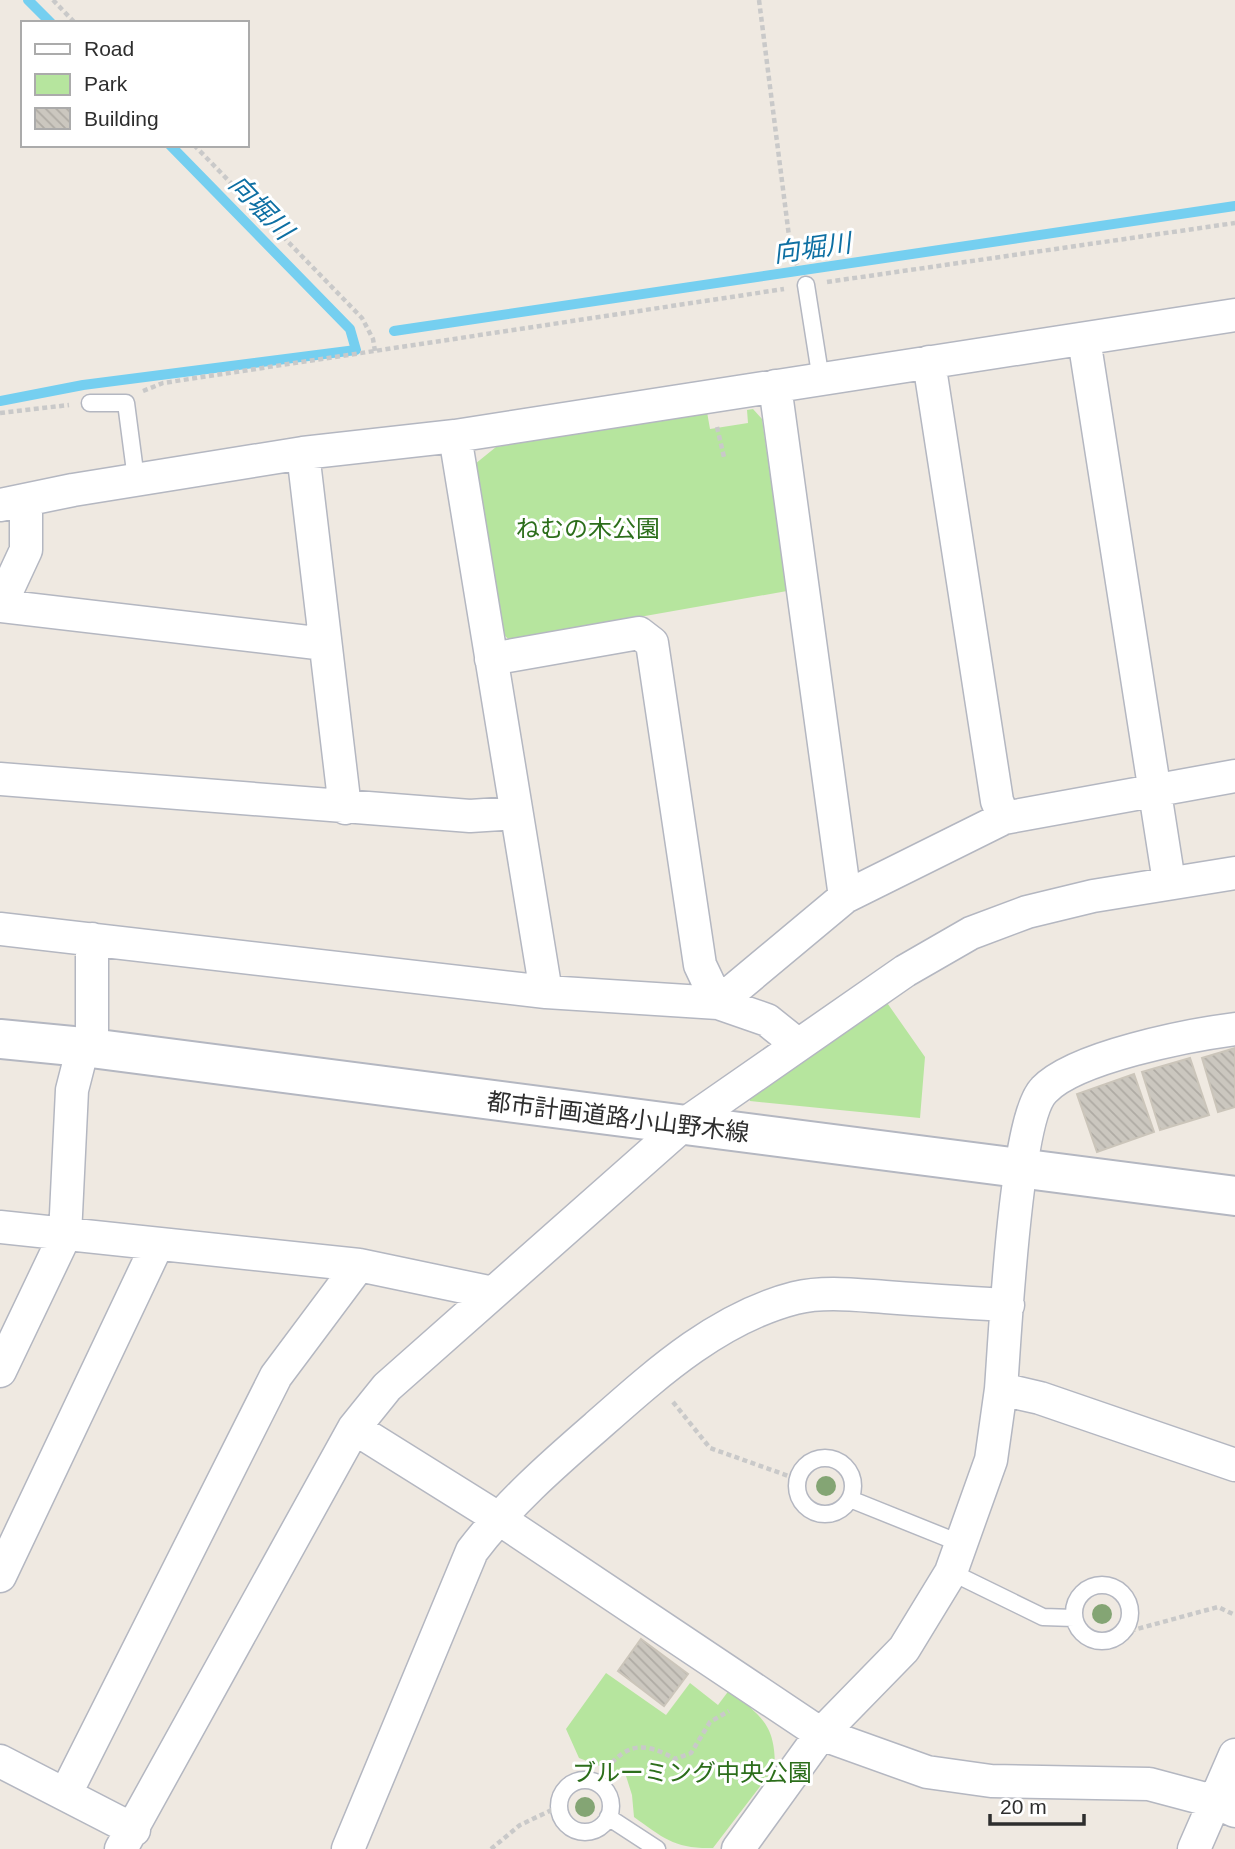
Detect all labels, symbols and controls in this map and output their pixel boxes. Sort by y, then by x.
legend [21,21,248,147]
text: Road [84,37,134,60]
text: Park [84,72,128,95]
text: Building [84,107,159,130]
water label: 向堀川 [223,169,301,248]
water label: 向堀川 [771,227,856,268]
park label: ねむの木公園 [516,515,660,542]
street label: 都市計画道路小山野木線 [485,1088,751,1146]
park label: ブルーミング中央公園 [572,1759,812,1786]
scale bar [990,1783,1084,1827]
text: 20 m [1000,1795,1047,1818]

